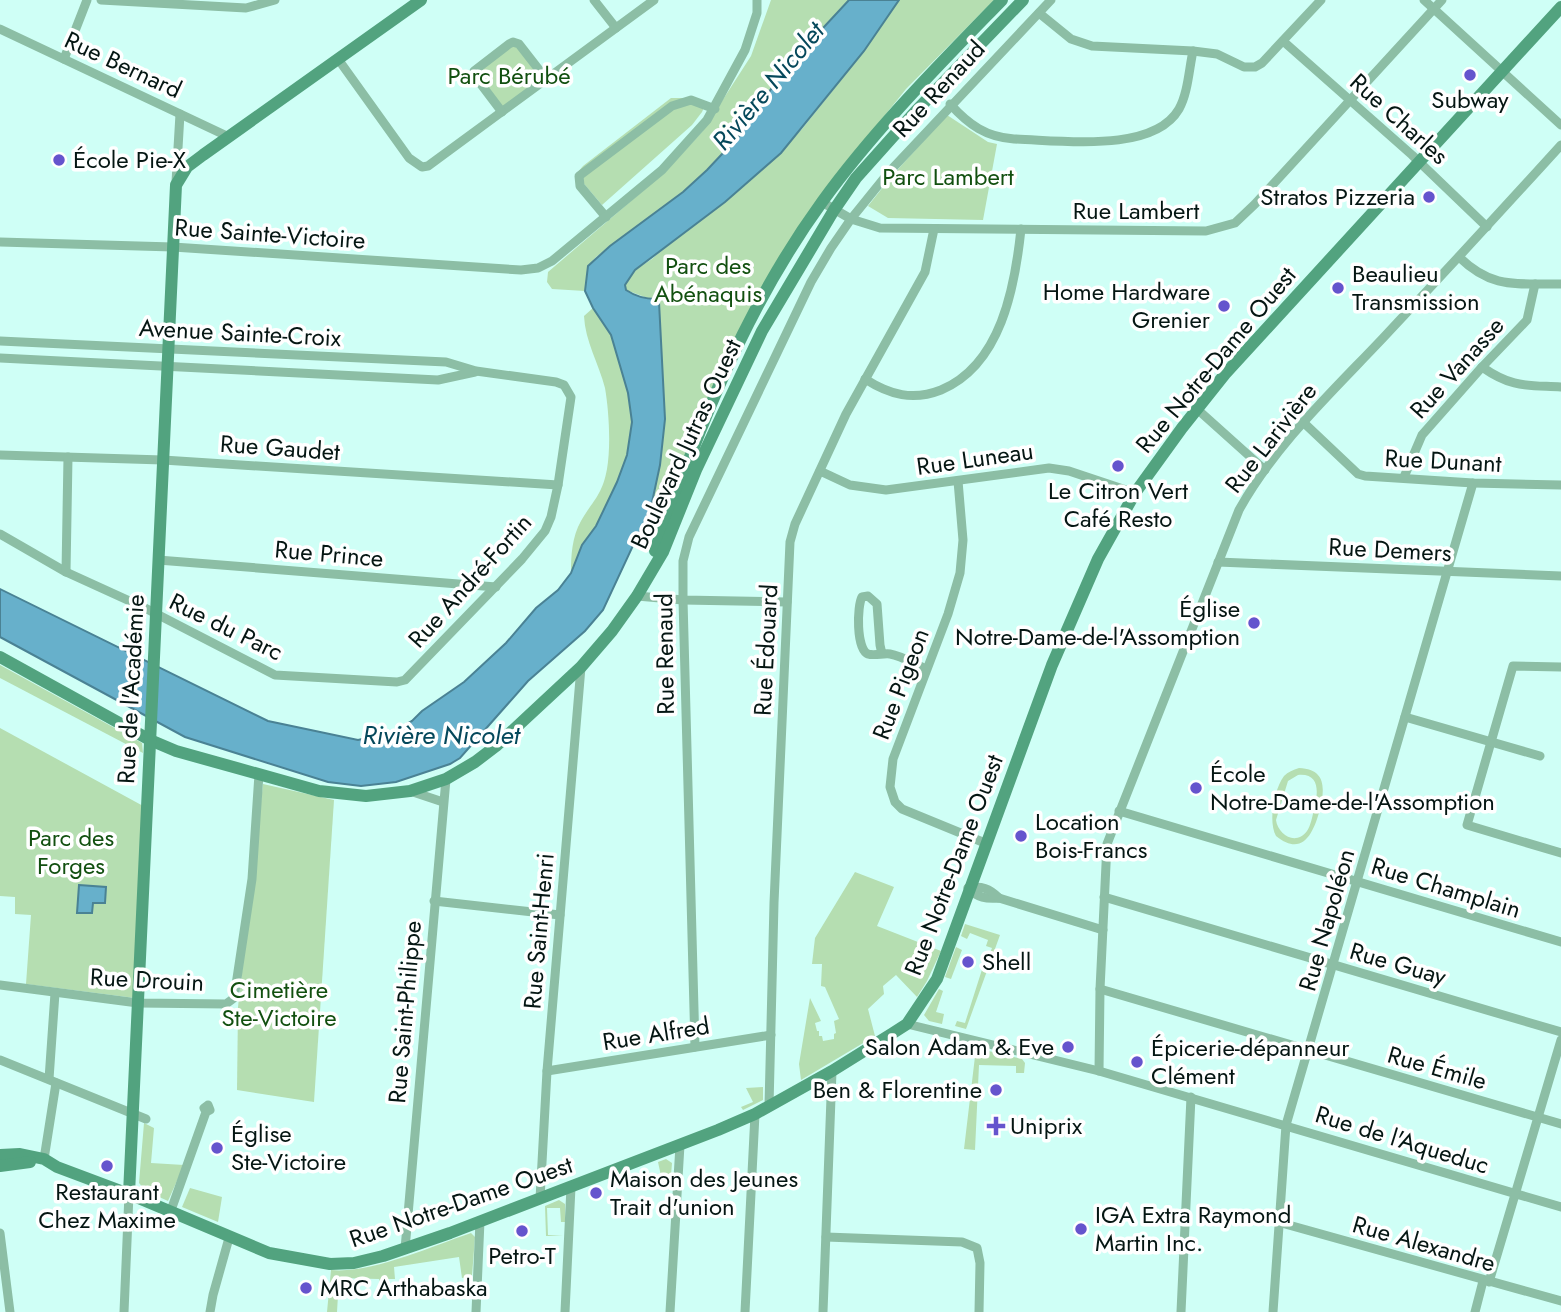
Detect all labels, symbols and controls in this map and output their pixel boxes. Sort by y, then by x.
water label: Rivière Nicolet [703,12,834,158]
street label: Rue Bernard [59,22,188,107]
street label: Rue Renaud [884,32,993,145]
park label: Parc Bérubé [447,58,571,93]
street label: Rue Charles [1342,65,1456,172]
marker: Subway [1462,67,1478,83]
place label: Subway [1431,82,1509,117]
place label: École Pie-X [73,142,187,177]
marker: École Pie-X [51,152,67,168]
park label: Parc Lambert [882,159,1014,194]
place label: Stratos Pizzeria [1260,179,1415,214]
marker: Stratos Pizzeria [1421,189,1437,205]
street label: Rue Lambert [1073,193,1200,228]
street label: Rue Sainte-Victoire [173,209,367,258]
park label: Parc des Abénaquis [654,248,762,311]
place label: Beaulieu Transmission [1352,256,1480,319]
street label: Rue Notre-Dame Ouest [1127,259,1304,460]
place label: Home Hardware Grenier [1043,274,1211,337]
marker: Beaulieu Transmission [1330,280,1346,296]
marker: Home Hardware Grenier [1216,298,1232,314]
street label: Rue Vanasse [1401,309,1512,426]
street label: Avenue Sainte-Croix [138,310,343,355]
street label: Boulevard Jutras Ouest [622,333,750,554]
street label: Rue Larivière [1216,375,1325,500]
street label: Rue Gaudet [219,426,341,469]
street label: Rue Luneau [914,433,1036,484]
street label: Rue Dunant [1384,440,1503,481]
marker: Le Citron Vert Café Resto [1110,458,1126,474]
place label: Le Citron Vert Café Resto [1048,473,1188,536]
street label: Rue André-Fortin [400,506,540,656]
street label: Rue Demers [1328,529,1452,570]
street label: Rue Prince [273,531,385,576]
street label: Rue Édouard [745,583,786,717]
street label: Rue du Parc [164,584,289,669]
place label: Église Notre-Dame-de-l'Assomption [955,591,1240,654]
street label: Rue de l'Académie [108,593,153,785]
street label: Rue Renaud [646,593,683,715]
marker: Église Notre-Dame-de-l'Assomption [1246,615,1262,631]
street label: Rue Pigeon [863,623,938,745]
water label: Rivière Nicolet [362,716,522,754]
street label: Rue Notre-Dame Ouest [895,749,1012,980]
place label: École Notre-Dame-de-l'Assomption [1210,756,1495,819]
marker: École Notre-Dame-de-l'Assomption [1188,780,1204,796]
place label: Location Bois-Francs [1035,804,1148,867]
park label: Parc des Forges [28,820,114,883]
marker: Location Bois-Francs [1013,828,1029,844]
street label: Rue Napoléon [1290,845,1363,995]
street label: Rue Champlain [1367,848,1525,927]
street label: Rue Saint-Henri [514,851,563,1010]
street label: Rue Saint-Philippe [379,919,430,1105]
street label: Rue Guay [1346,933,1451,994]
place label: Shell [982,944,1031,979]
marker: Shell [960,954,976,970]
street label: Rue Drouin [89,959,205,1000]
park label: Cimetière Ste-Victoire [221,972,337,1035]
street label: Rue Alfred [600,1008,712,1059]
place label: Salon Adam & Eve [865,1029,1054,1064]
place label: Épicerie-dépanneur Clément [1151,1030,1350,1093]
street label: Rue Émile [1383,1037,1491,1098]
marker: Salon Adam & Eve [1060,1039,1076,1055]
marker: Épicerie-dépanneur Clément [1129,1054,1145,1070]
place label: Ben & Florentine [813,1072,982,1107]
marker: Ben & Florentine [988,1082,1004,1098]
street label: Rue de l'Aqueduc [1311,1096,1493,1183]
place label: Uniprix [1010,1108,1083,1143]
place label: Église Ste-Victoire [231,1116,346,1179]
marker: Uniprix [988,1118,1004,1134]
marker: Église Ste-Victoire [209,1140,225,1156]
street label: Rue Notre-Dame Ouest [345,1147,577,1256]
marker: Restaurant Chez Maxime [99,1158,115,1174]
place label: Maison des Jeunes Trait d'union [610,1161,798,1224]
place label: Restaurant Chez Maxime [38,1174,176,1237]
marker: Maison des Jeunes Trait d'union [588,1185,604,1201]
place label: IGA Extra Raymond Martin Inc. [1095,1197,1291,1260]
street label: Rue Alexandre [1349,1206,1500,1281]
marker: IGA Extra Raymond Martin Inc. [1073,1221,1089,1237]
marker: Petro-T [514,1223,530,1239]
place label: Petro-T [488,1238,556,1273]
place label: MRC Arthabaska [320,1270,488,1305]
marker: MRC Arthabaska [298,1280,314,1296]

